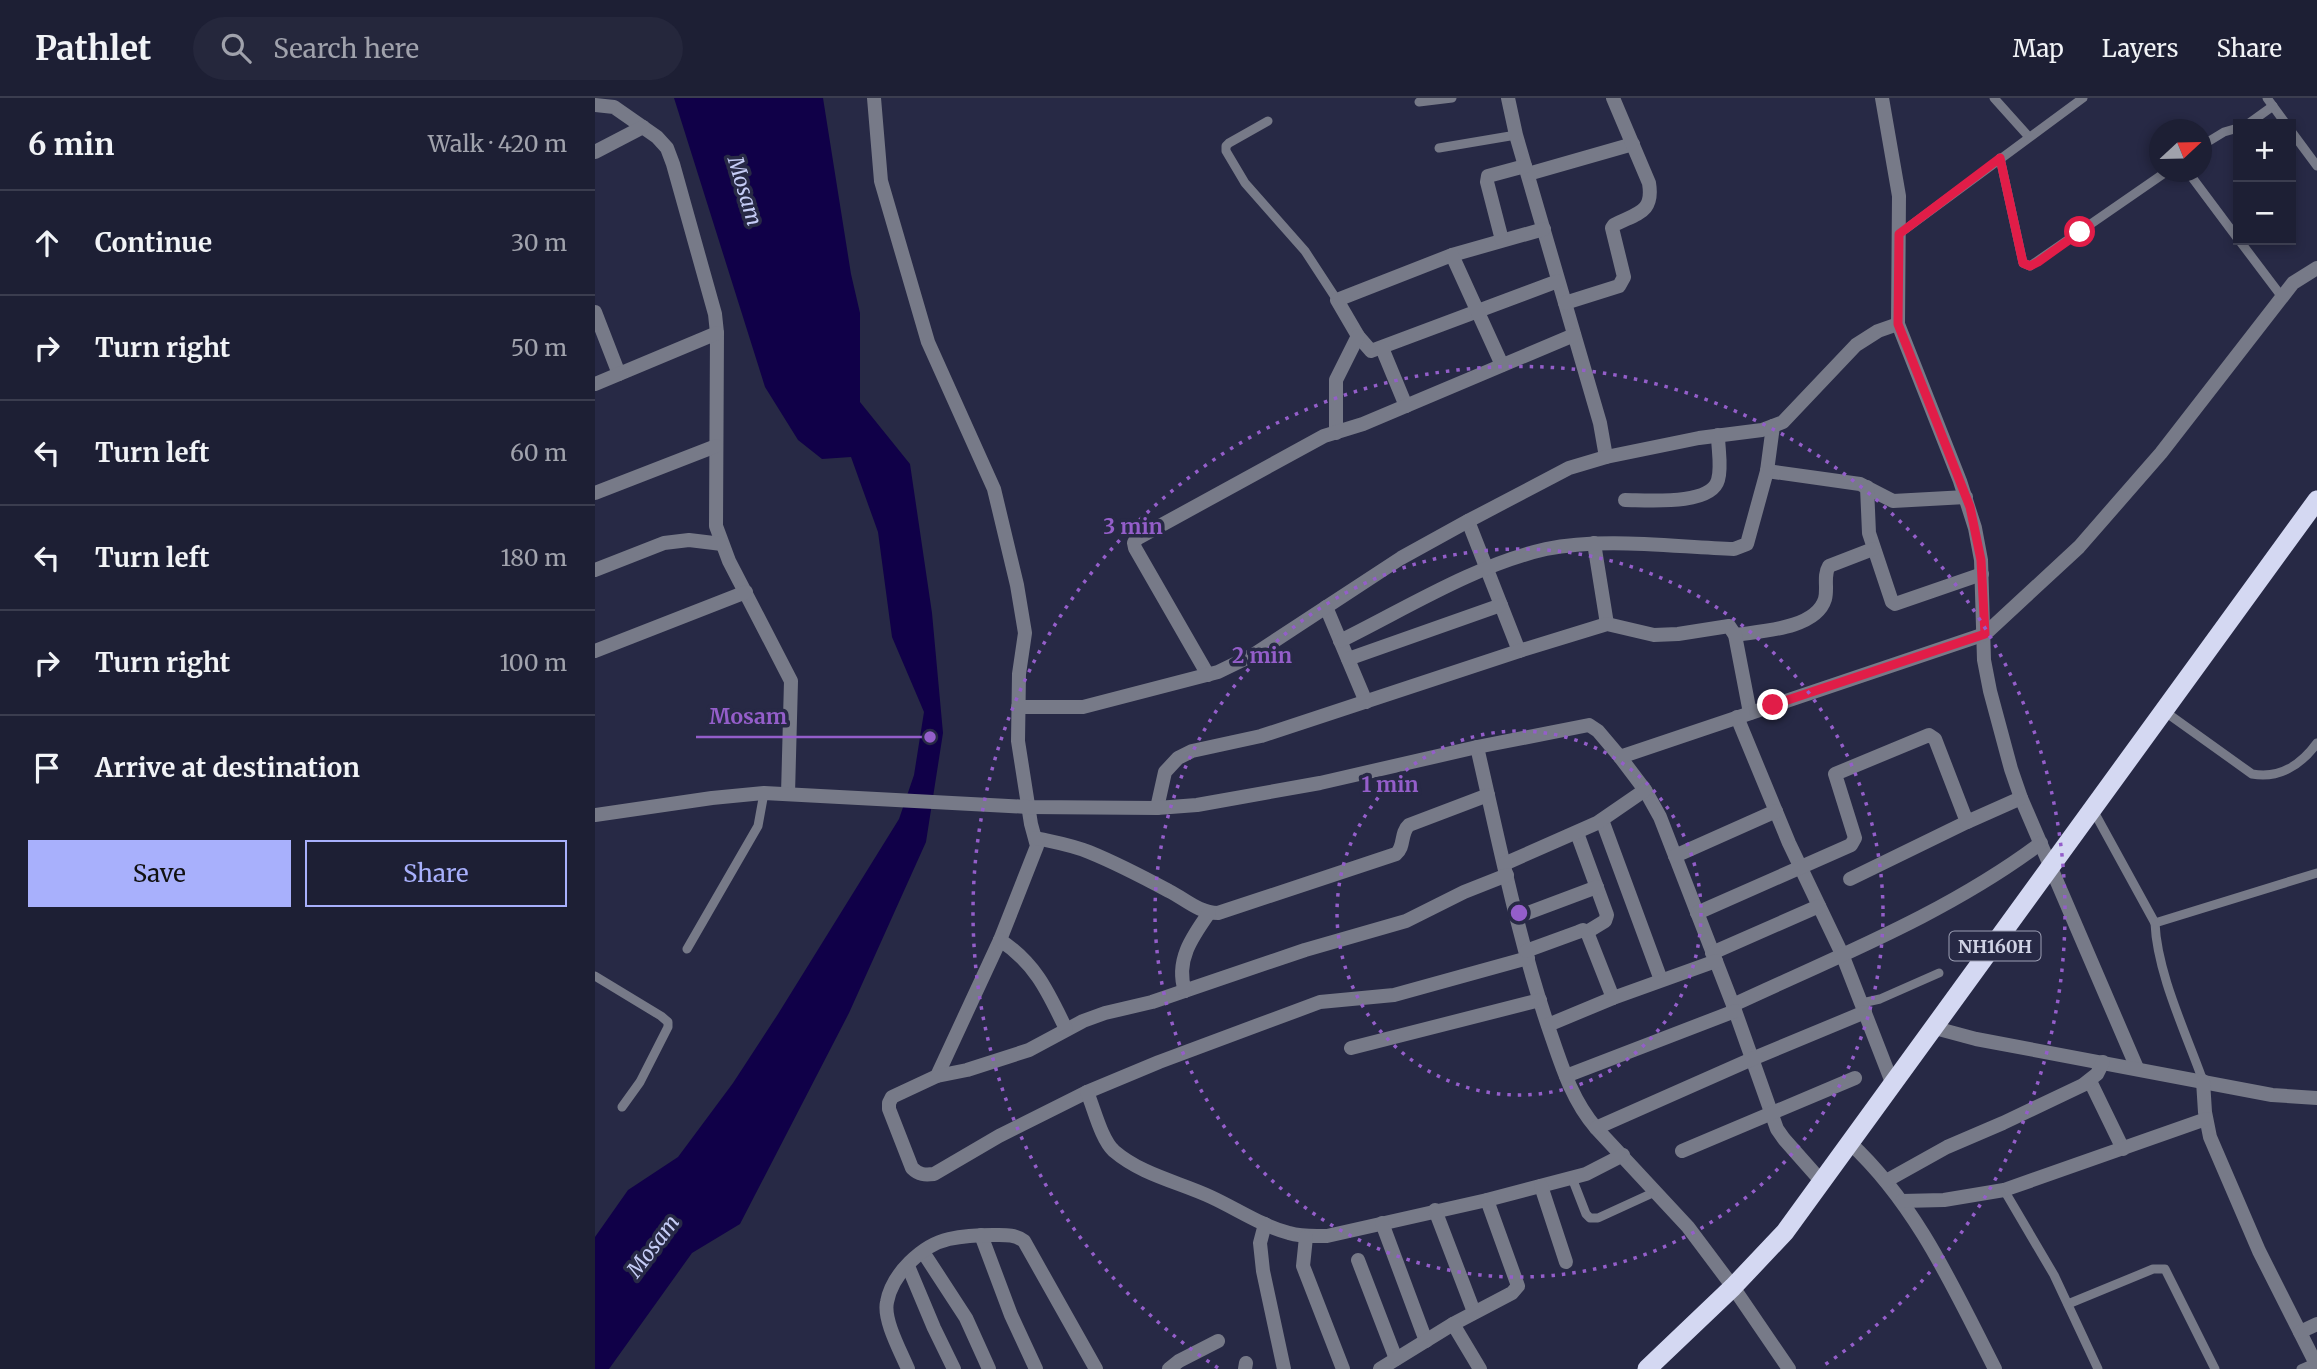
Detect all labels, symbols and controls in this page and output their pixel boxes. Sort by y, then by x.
search box [193,17,683,80]
text: Pathlet [35,28,151,69]
icon: search [217,29,255,67]
text: Search here [273,32,419,65]
text: Map [2013,33,2064,64]
text: Layers [2102,33,2178,64]
text: Share [2216,33,2282,64]
north arrow [2149,119,2212,182]
map controls [2233,119,2296,245]
button: + [2233,119,2296,182]
text: 6 min [28,125,114,163]
text: Walk · 420 m [428,129,567,158]
water label: Mosam [721,152,768,229]
button: − [2233,182,2296,245]
route start [2064,216,2095,247]
icon: ahead [28,224,66,262]
text: Continue [95,226,212,259]
text: 30 m [511,228,567,257]
icon: right [28,329,66,367]
text: Turn right [95,331,230,364]
text: 50 m [511,333,567,362]
icon: left [28,434,66,472]
text: Turn left [95,436,209,469]
text: 60 m [510,438,567,467]
text: 3 min [1103,513,1163,540]
icon: left [28,539,66,577]
text: Turn left [95,541,209,574]
text: 180 m [501,543,567,572]
text: 2 min [1232,642,1292,669]
icon: right [28,644,66,682]
text: Turn right [95,646,230,679]
text: 100 m [499,648,567,677]
route end [1757,689,1788,720]
callout: Mosam [696,695,801,737]
text: Mosam [709,703,787,730]
icon: arrive [28,749,66,787]
text: Arrive at destination [95,751,360,784]
text: 1 min [1361,771,1419,798]
button: Save [28,840,291,907]
button: Share [305,840,567,907]
centre of rings [1507,901,1531,925]
road number: NH160H [1949,932,2041,960]
water label: Mosam [620,1209,685,1283]

